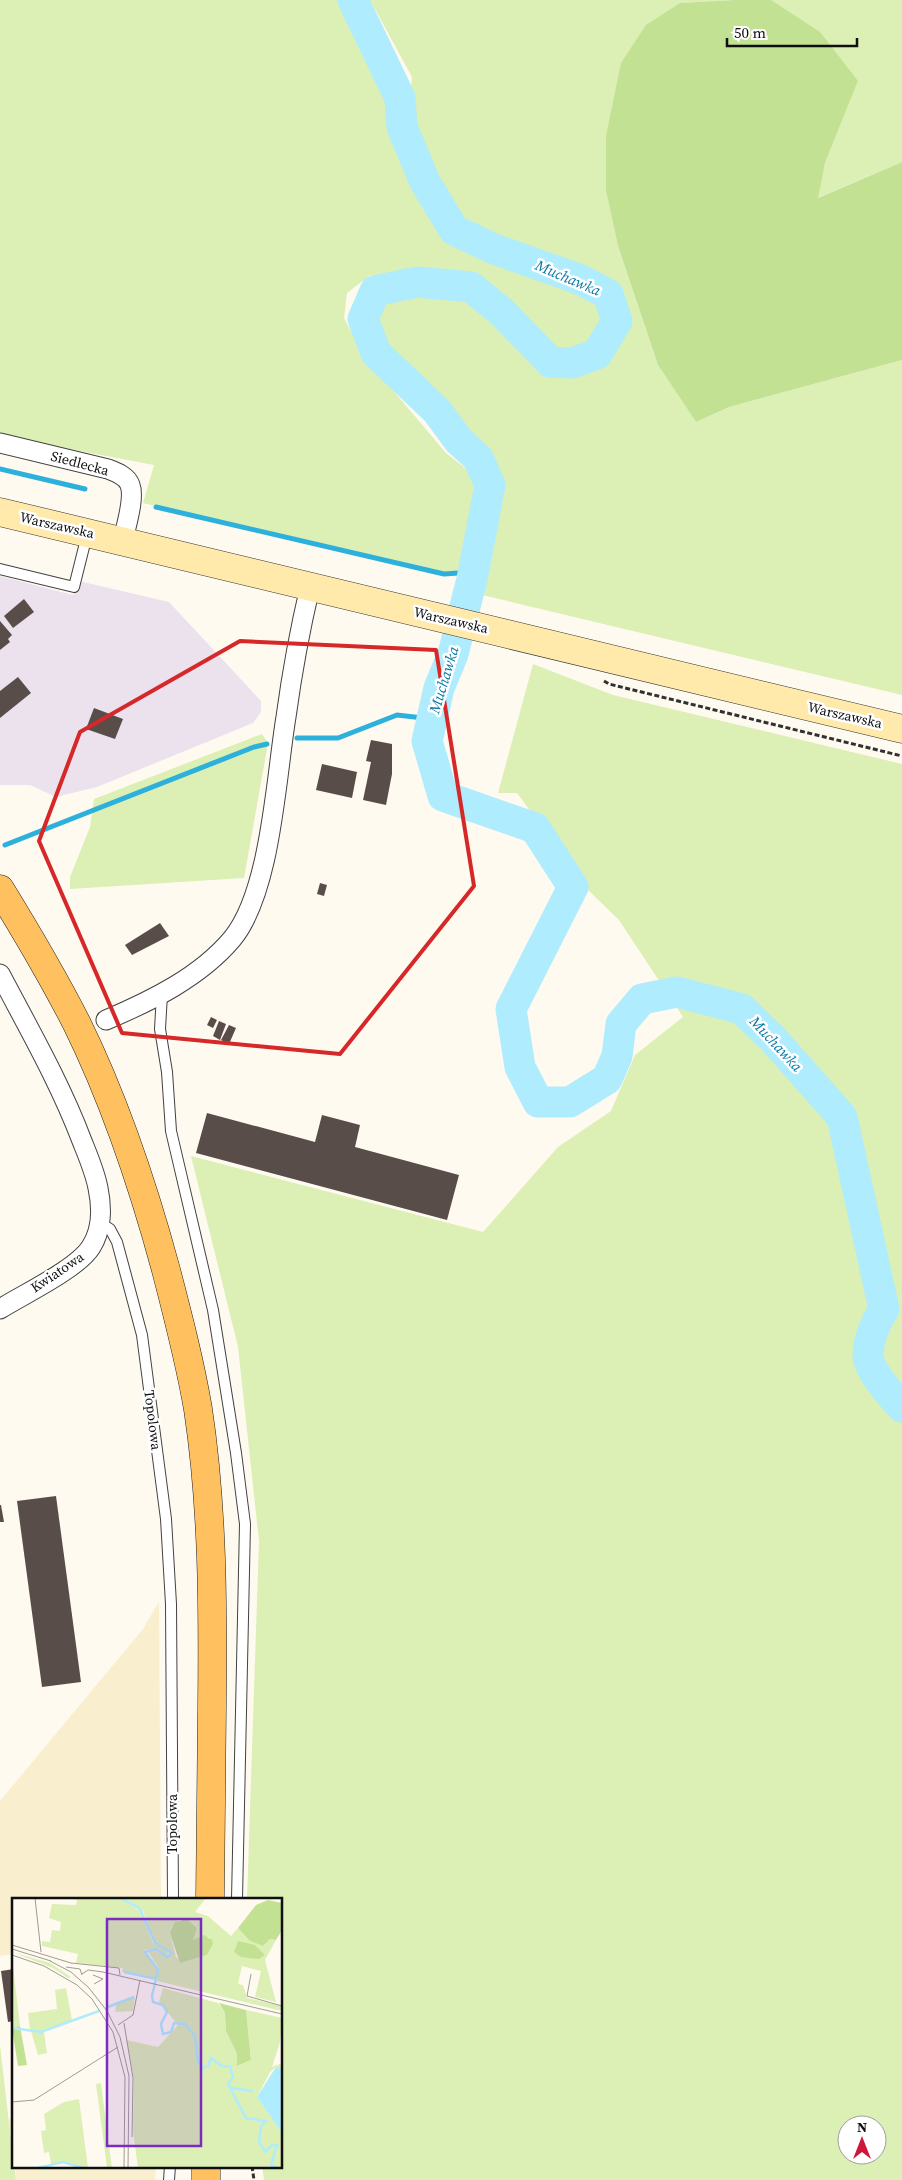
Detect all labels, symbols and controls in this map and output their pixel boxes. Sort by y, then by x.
scale bar [727,15,857,47]
text: 50 m [734,22,766,43]
water label: Muchawka [531,254,604,301]
street label: Siedlecka [49,446,112,481]
street label: Warszawska [18,507,97,543]
street label: Warszawska [412,602,491,638]
water label: Muchawka [423,644,464,717]
street label: Warszawska [806,697,885,733]
water label: Muchawka [744,1010,808,1076]
street label: Kwiatowa [26,1246,88,1297]
street label: Topolowa [139,1389,167,1452]
street label: Topolowa [162,1793,182,1854]
inset map [12,1898,282,2168]
north arrow [837,2115,887,2165]
text: N [857,2117,867,2137]

